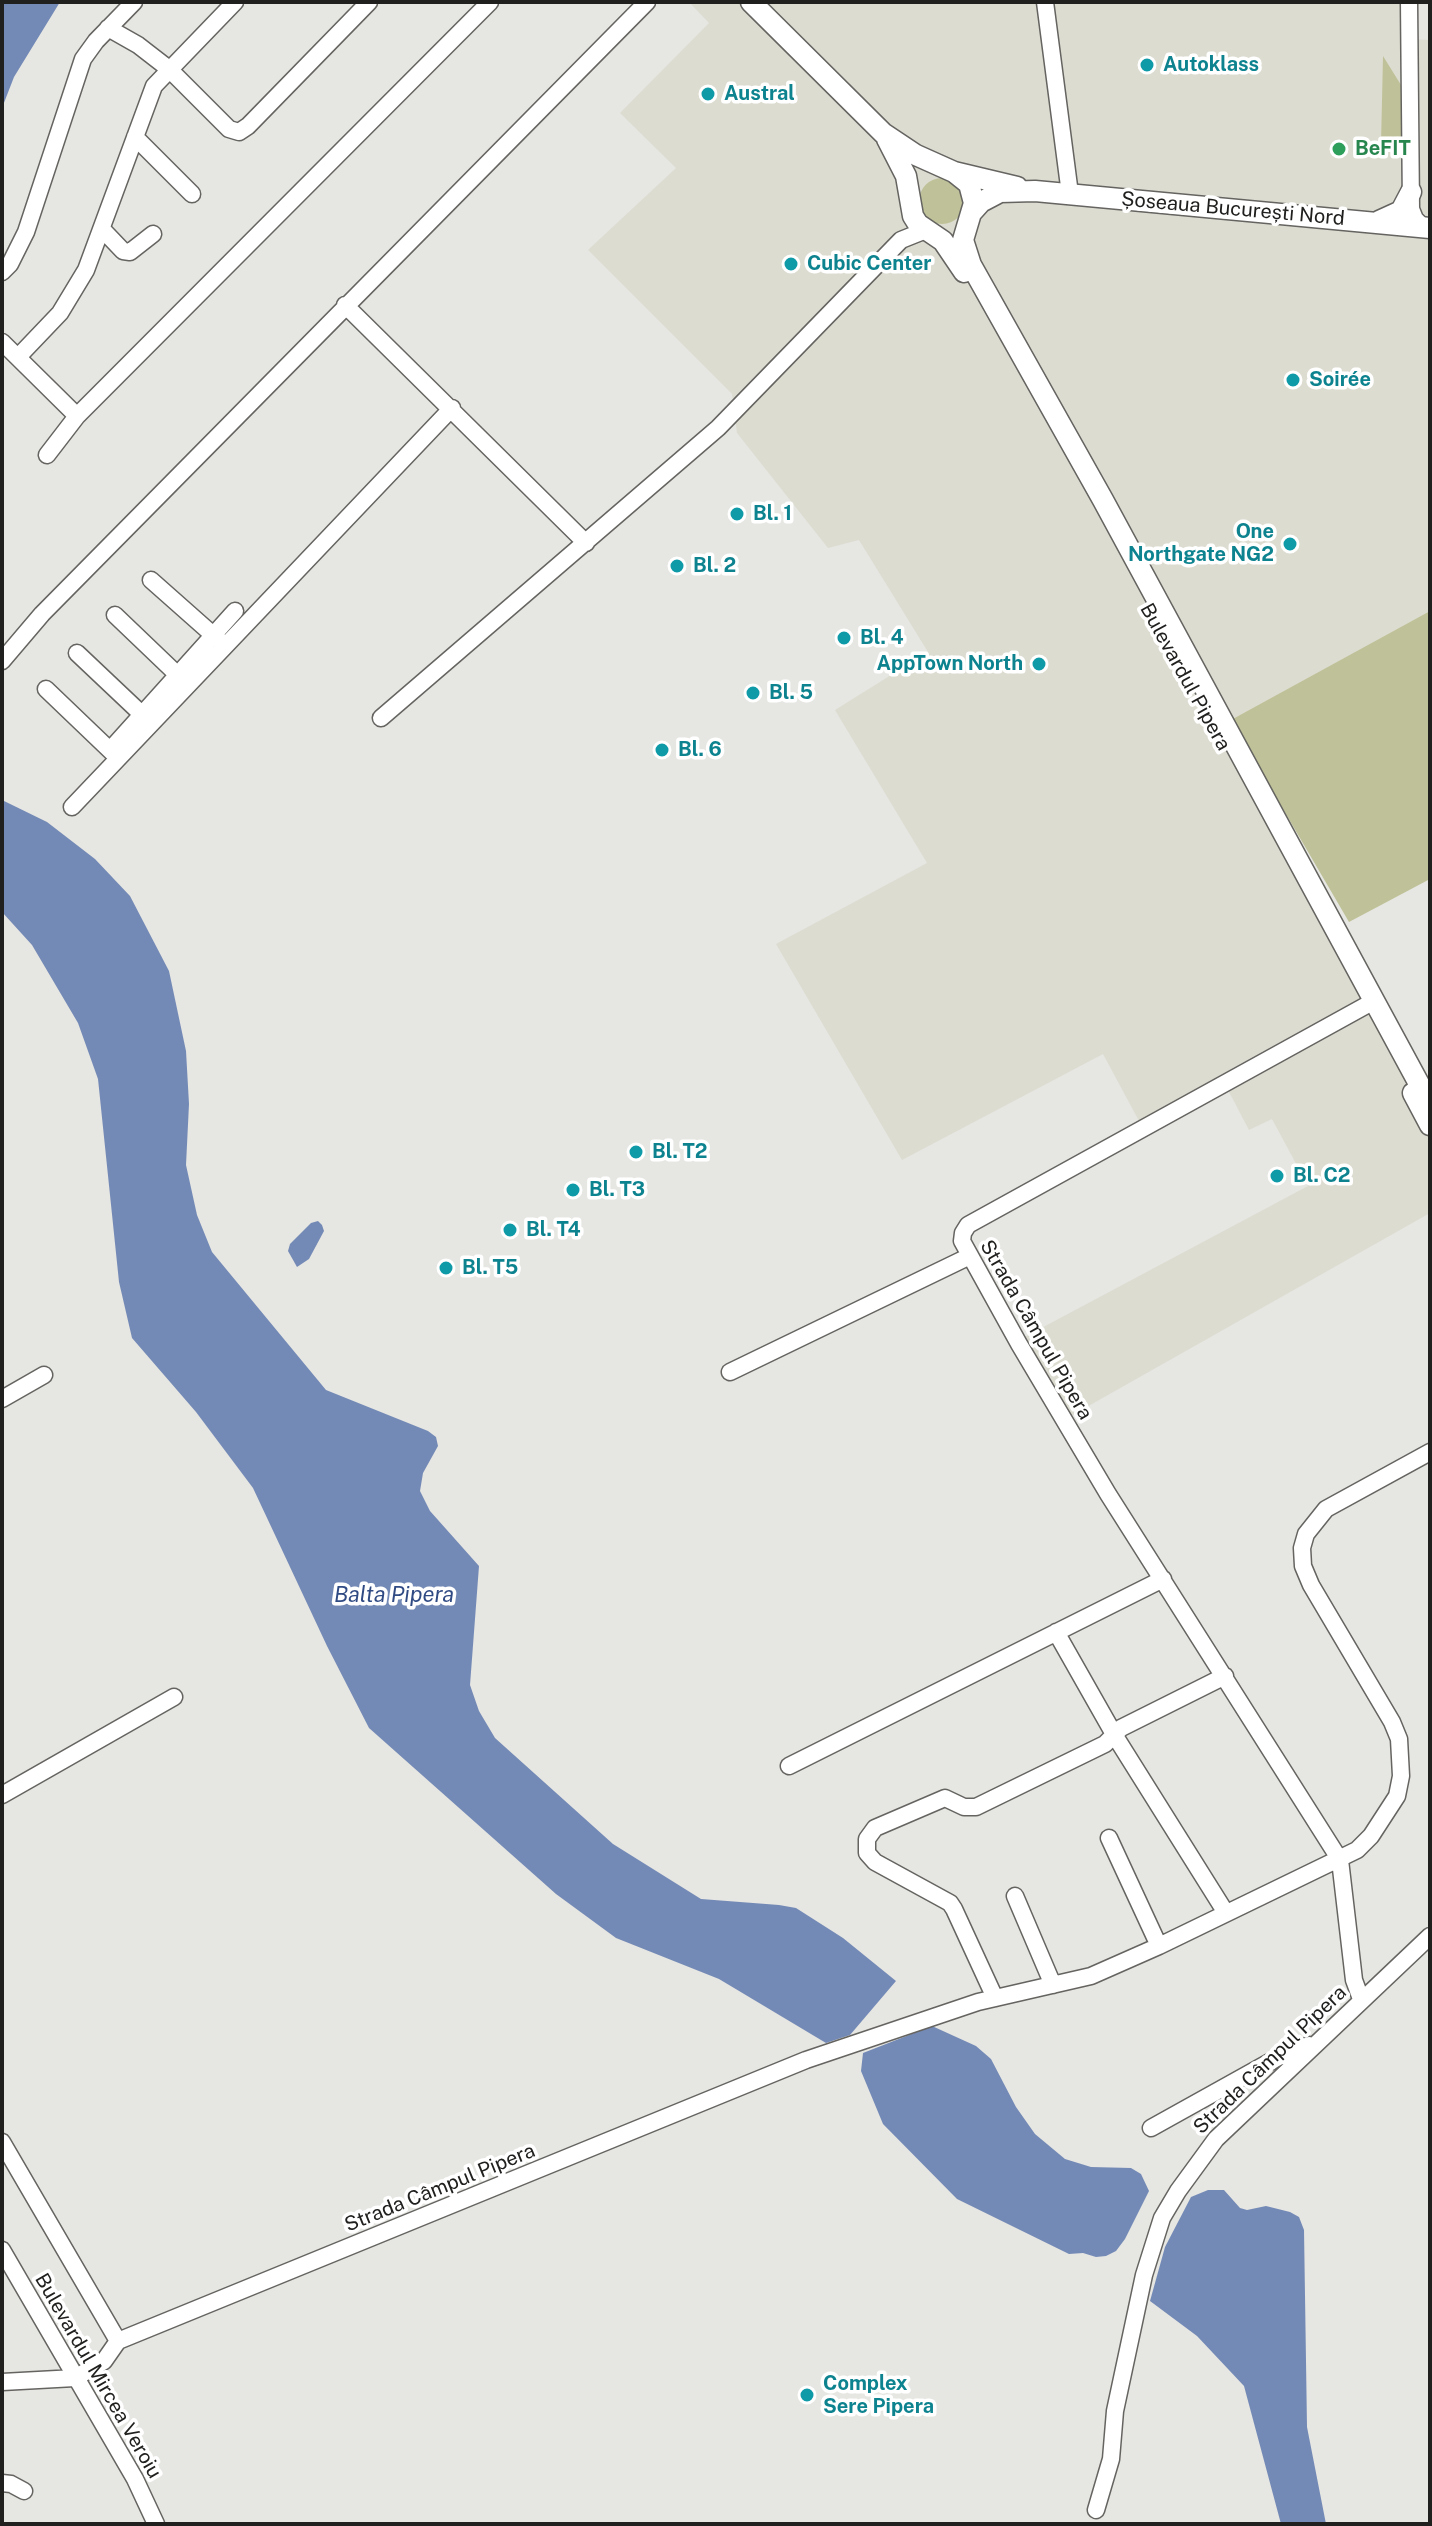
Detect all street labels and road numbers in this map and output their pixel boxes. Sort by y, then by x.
street label: Șoseaua București Nord [1120,187,1346,231]
street label: Bulevardul Pipera [1135,599,1235,755]
street label: Strada Câmpul Pipera [975,1236,1097,1424]
street label: Strada Câmpul Pipera [1189,1981,1351,2139]
street label: Strada Câmpul Pipera [341,2139,539,2237]
street label: Bulevardul Mircea Veroiu [29,2269,167,2483]

